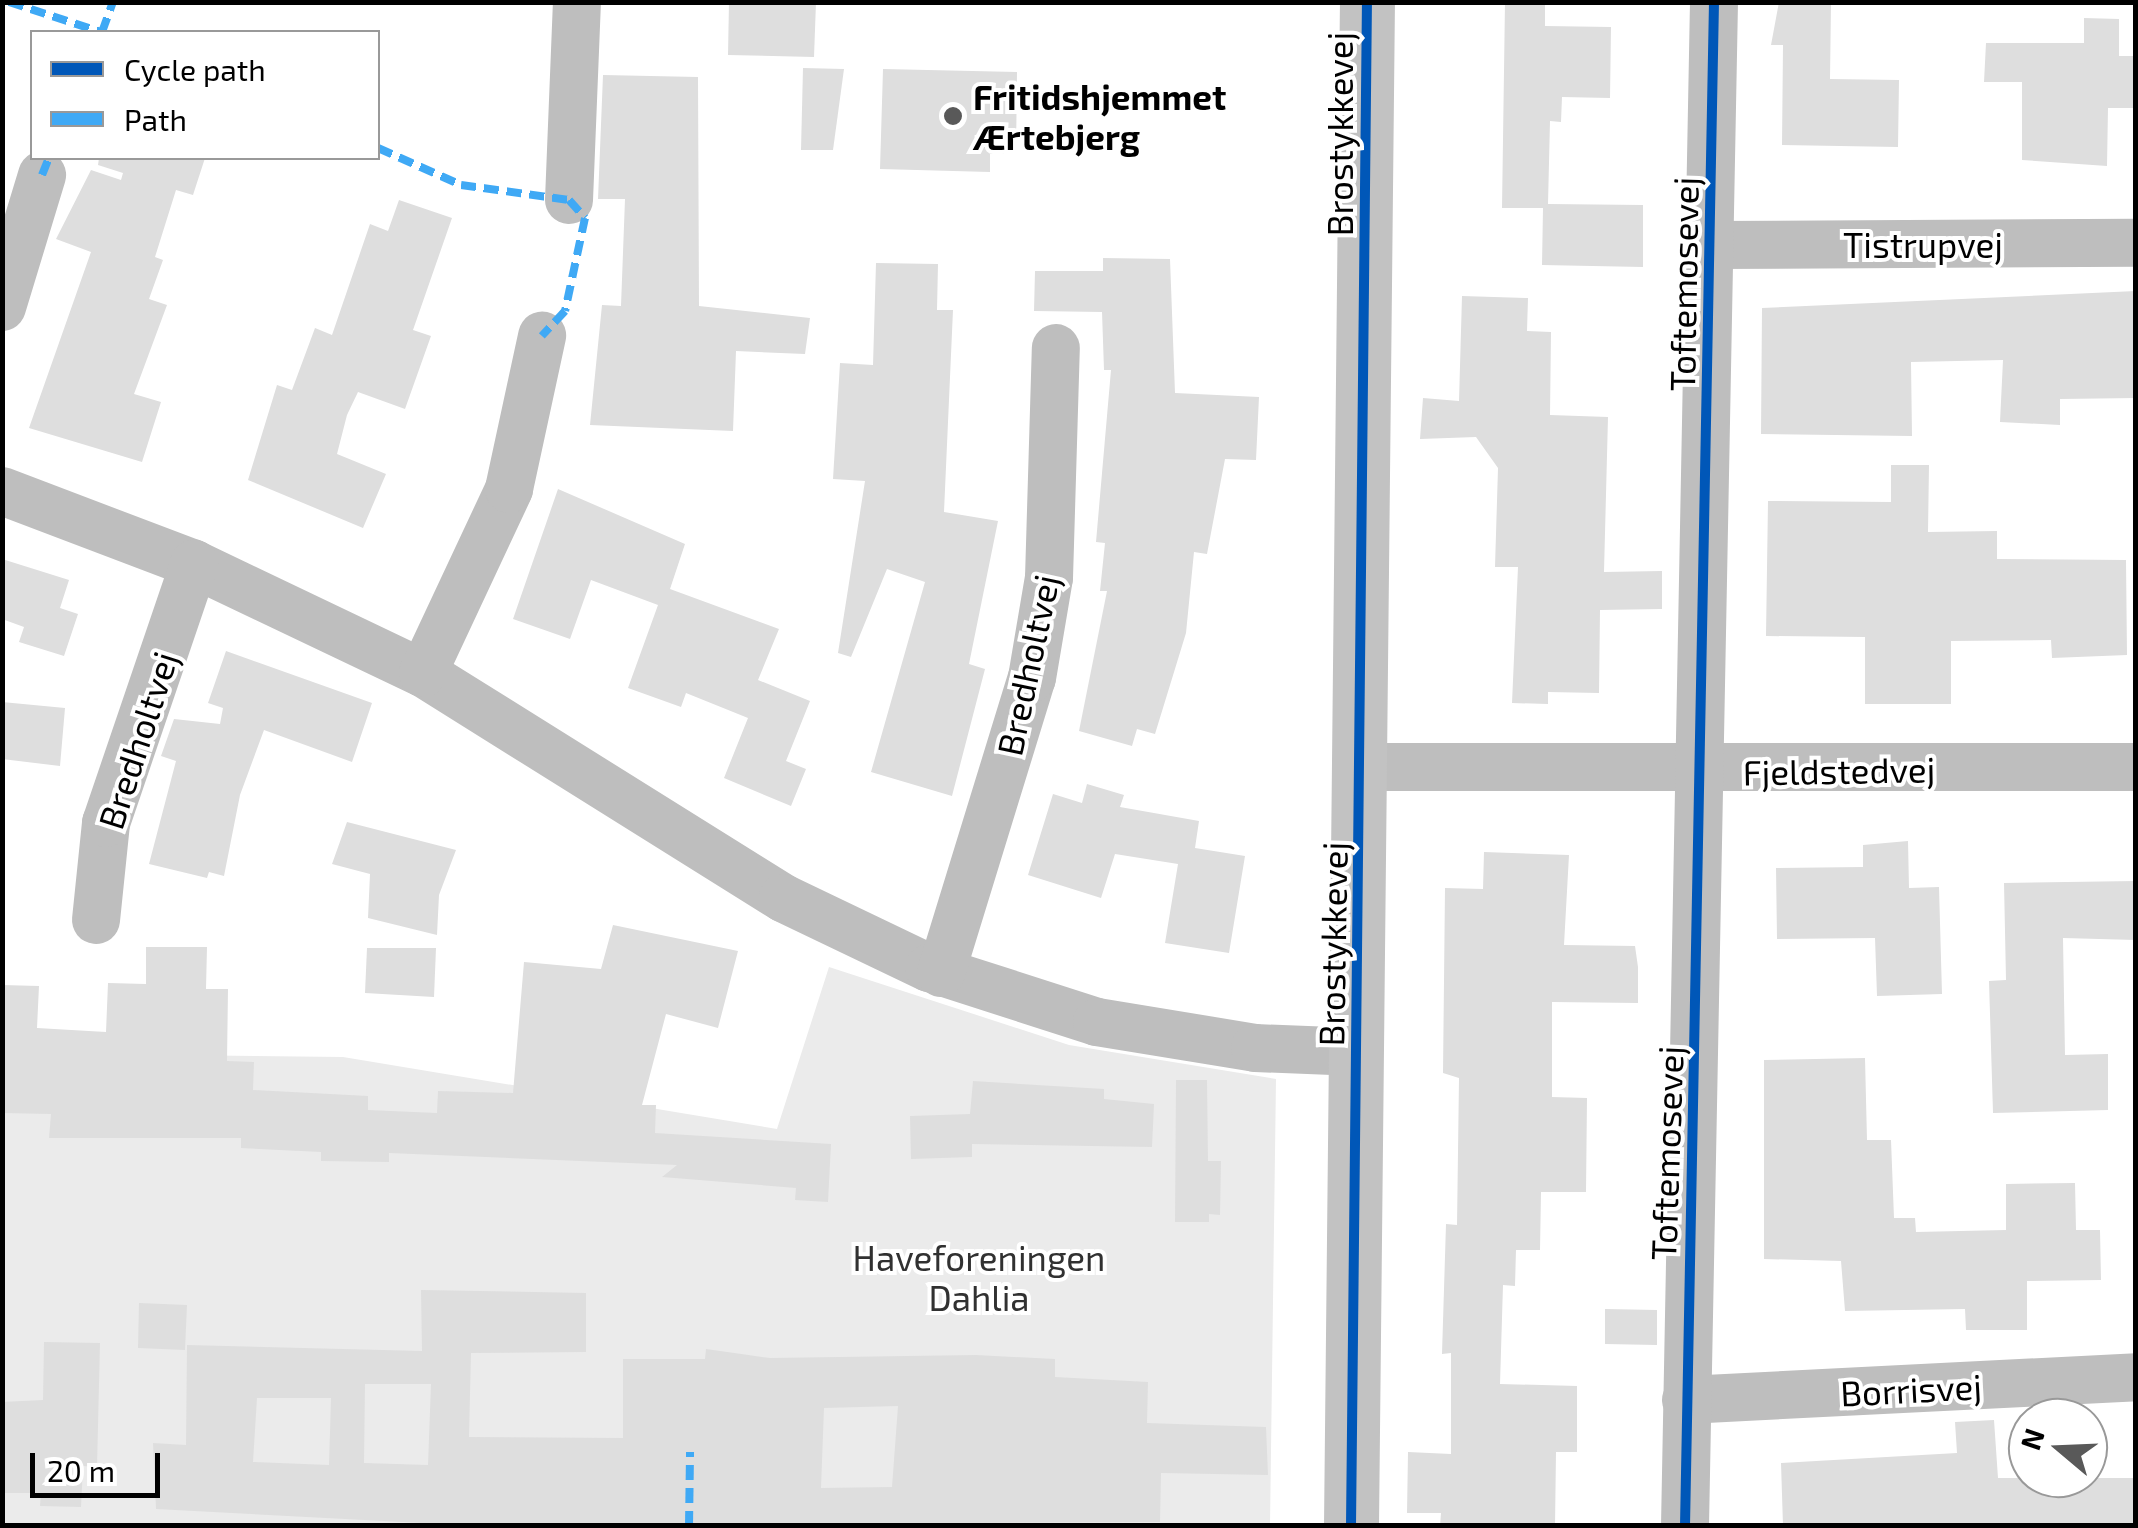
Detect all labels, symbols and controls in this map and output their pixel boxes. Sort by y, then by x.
legend [30,30,380,160]
street label: Brostykkevej [1318,32,1360,236]
text: Cycle path [124,51,266,87]
place label: Fritidshjemmet Ærtebjerg [973,75,1226,157]
text: Path [124,101,187,137]
marker: Fritidshjemmet Ærtebjerg [942,105,964,127]
street label: Toftemosevej [1660,176,1706,392]
street label: Tistrupvej [1843,223,2003,265]
street label: Bredholtvej [987,571,1067,759]
street label: Bredholtvej [89,646,185,834]
street label: Fjeldstedvej [1742,747,1936,793]
street label: Brostykkevej [1309,841,1355,1047]
street label: Toftemosevej [1641,1045,1691,1261]
park label: Haveforeningen Dahlia [853,1236,1105,1318]
street label: Borrisvej [1839,1364,1983,1414]
north arrow [2008,1398,2108,1498]
text: N [2012,1424,2051,1454]
scale bar [35,1433,165,1495]
text: 20 m [47,1452,115,1488]

